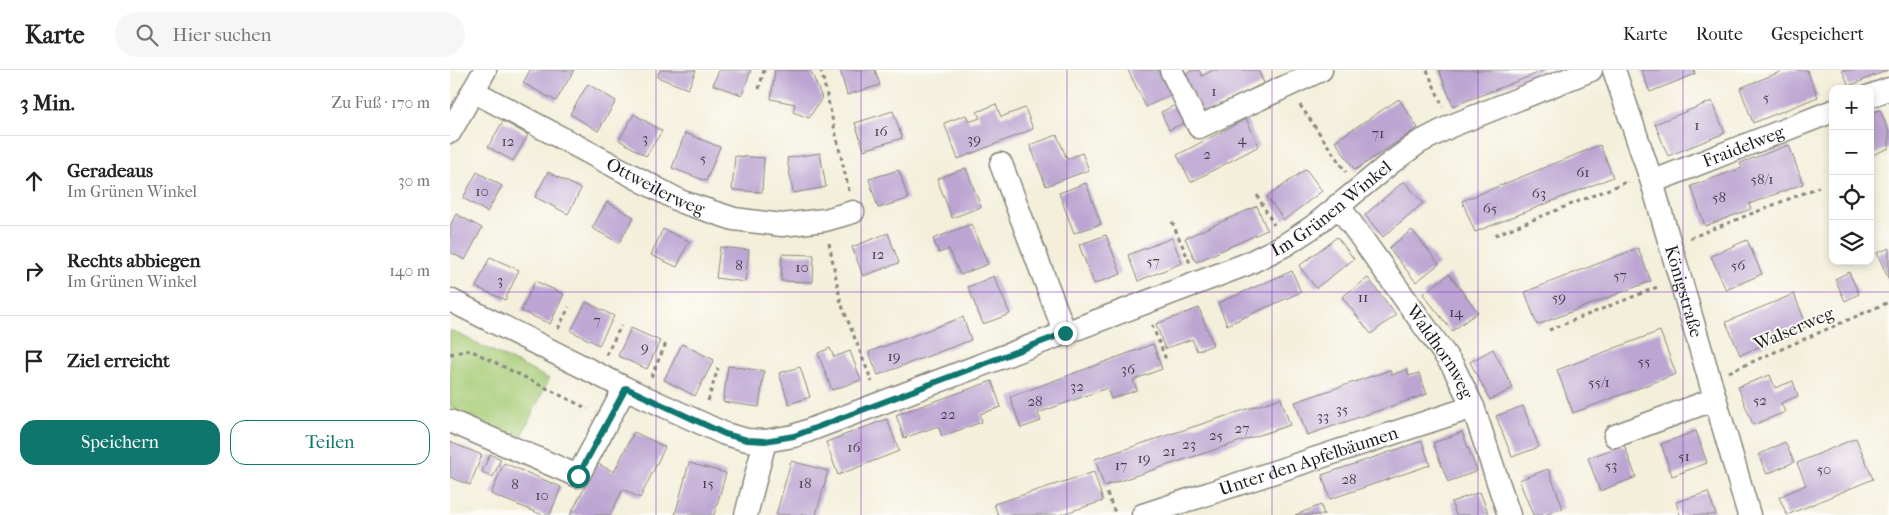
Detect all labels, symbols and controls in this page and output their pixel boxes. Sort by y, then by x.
search box [115,12,465,57]
text: Karte [25,21,85,49]
icon: search [133,21,161,49]
text: Hier suchen [173,24,272,46]
text: Karte [1623,24,1668,45]
text: Route [1696,24,1743,45]
text: Gespeichert [1771,24,1864,45]
house number: 1 [1211,82,1217,100]
map controls [1829,85,1874,265]
button: + [1829,85,1874,130]
house number: 5 [1763,88,1769,106]
text: 3 Min. [20,91,75,115]
text: Zu Fuß · 170 m [331,93,430,112]
house number: 1 [1694,116,1700,134]
street label: Fraidelweg [1699,121,1787,172]
house number: 16 [874,122,889,140]
house number: 71 [1372,124,1384,142]
house number: 3 [642,129,648,147]
house number: 39 [967,130,981,148]
house number: 4 [1238,130,1248,148]
button: − [1829,130,1874,175]
house number: 12 [501,132,515,150]
house number: 2 [1203,145,1211,163]
house number: 5 [700,149,706,167]
street label: Ottweilerweg [603,153,708,219]
street label: Im Grünen Winkel [1267,156,1396,261]
text: Geradeaus [67,160,153,182]
house number: 61 [1576,163,1590,181]
icon: ahead [20,167,48,195]
house number: 58/1 [1750,170,1774,188]
text: 30 m [398,171,430,190]
button: locate [1829,175,1874,220]
text: Im Grünen Winkel [67,182,197,201]
house number: 10 [475,182,489,200]
house number: 63 [1532,184,1546,202]
house number: 58 [1712,188,1726,206]
house number: 65 [1483,199,1497,217]
button: layers [1829,220,1874,265]
street label: Königstraße [1660,243,1707,340]
house number: 12 [871,245,885,263]
text: Rechts abbiegen [67,250,201,272]
house number: 57 [1146,252,1160,270]
house number: 8 [735,256,743,274]
house number: 56 [1731,256,1746,274]
icon: right [20,257,48,285]
house number: 10 [795,258,809,276]
text: 140 m [389,261,430,280]
house number: 57 [1613,266,1627,284]
house number: 3 [497,271,503,289]
text: Im Grünen Winkel [67,272,197,291]
house number: 11 [1358,288,1368,306]
house number: 59 [1552,288,1566,306]
street label: Waldhornweg [1402,300,1478,402]
house number: 14 [1449,303,1464,321]
street label: Walserweg [1750,303,1837,356]
house number: 7 [593,311,601,329]
route end [1054,322,1077,345]
house number: 9 [641,338,649,356]
icon: arrive [20,347,48,375]
house number: 19 [887,347,901,365]
text: Ziel erreicht [67,350,170,372]
house number: 55 [1638,352,1650,370]
house number: 36 [1121,360,1136,378]
house number: 55/1 [1588,373,1610,391]
house number: 32 [1070,377,1084,395]
house number: 52 [1753,391,1767,409]
house number: 28 [1027,392,1043,410]
house number: 35 [1336,400,1348,418]
house number: 22 [940,405,956,423]
house number: 33 [1317,407,1329,425]
house number: 27 [1235,419,1249,437]
button: Speichern [20,420,220,465]
button: Teilen [230,420,430,465]
street label: Unter den Apfelbäumen [1216,422,1401,500]
house number: 25 [1209,426,1223,444]
house number: 23 [1182,435,1196,453]
house number: 16 [847,438,862,456]
house number: 21 [1162,442,1176,460]
house number: 51 [1678,447,1690,465]
house number: 19 [1137,449,1151,467]
house number: 17 [1115,456,1127,474]
house number: 53 [1605,456,1617,474]
house number: 50 [1817,460,1831,478]
route start [567,465,590,488]
house number: 28 [1341,470,1357,488]
house number: 15 [702,474,714,492]
house number: 18 [799,474,811,492]
house number: 8 [511,475,519,493]
house number: 10 [535,486,549,504]

